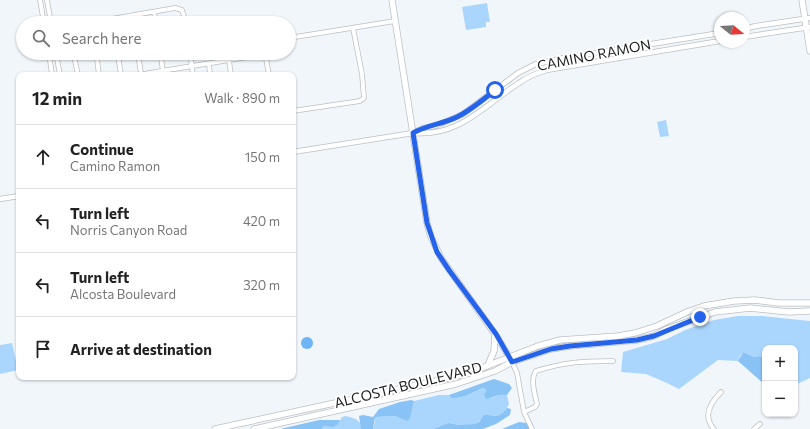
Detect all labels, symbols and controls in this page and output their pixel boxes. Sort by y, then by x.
north arrow [714,12,750,48]
search box [16,16,296,60]
icon: search [30,27,52,49]
text: Search here [62,29,141,47]
street label: CAMINO RAMON [536,35,652,74]
route start [486,81,504,99]
text: 12 min [32,88,82,109]
text: Walk · 890 m [204,90,280,106]
text: Continue [70,140,134,158]
icon: ahead [32,146,54,168]
text: 150 m [245,149,280,165]
text: Camino Ramon [70,158,160,174]
text: Turn left [70,204,129,222]
icon: left [32,210,54,232]
text: 420 m [243,213,280,229]
text: Norris Canyon Road [70,222,187,238]
text: Turn left [70,268,129,286]
icon: left [32,274,54,296]
text: 320 m [243,277,280,293]
text: Alcosta Boulevard [70,286,176,302]
route end [691,308,709,326]
icon: arrive [32,338,54,360]
text: Arrive at destination [70,340,212,358]
map controls [762,345,798,417]
button: + [762,345,798,381]
street label: ALCOSTA BOULEVARD [332,358,483,411]
button: − [762,381,798,417]

